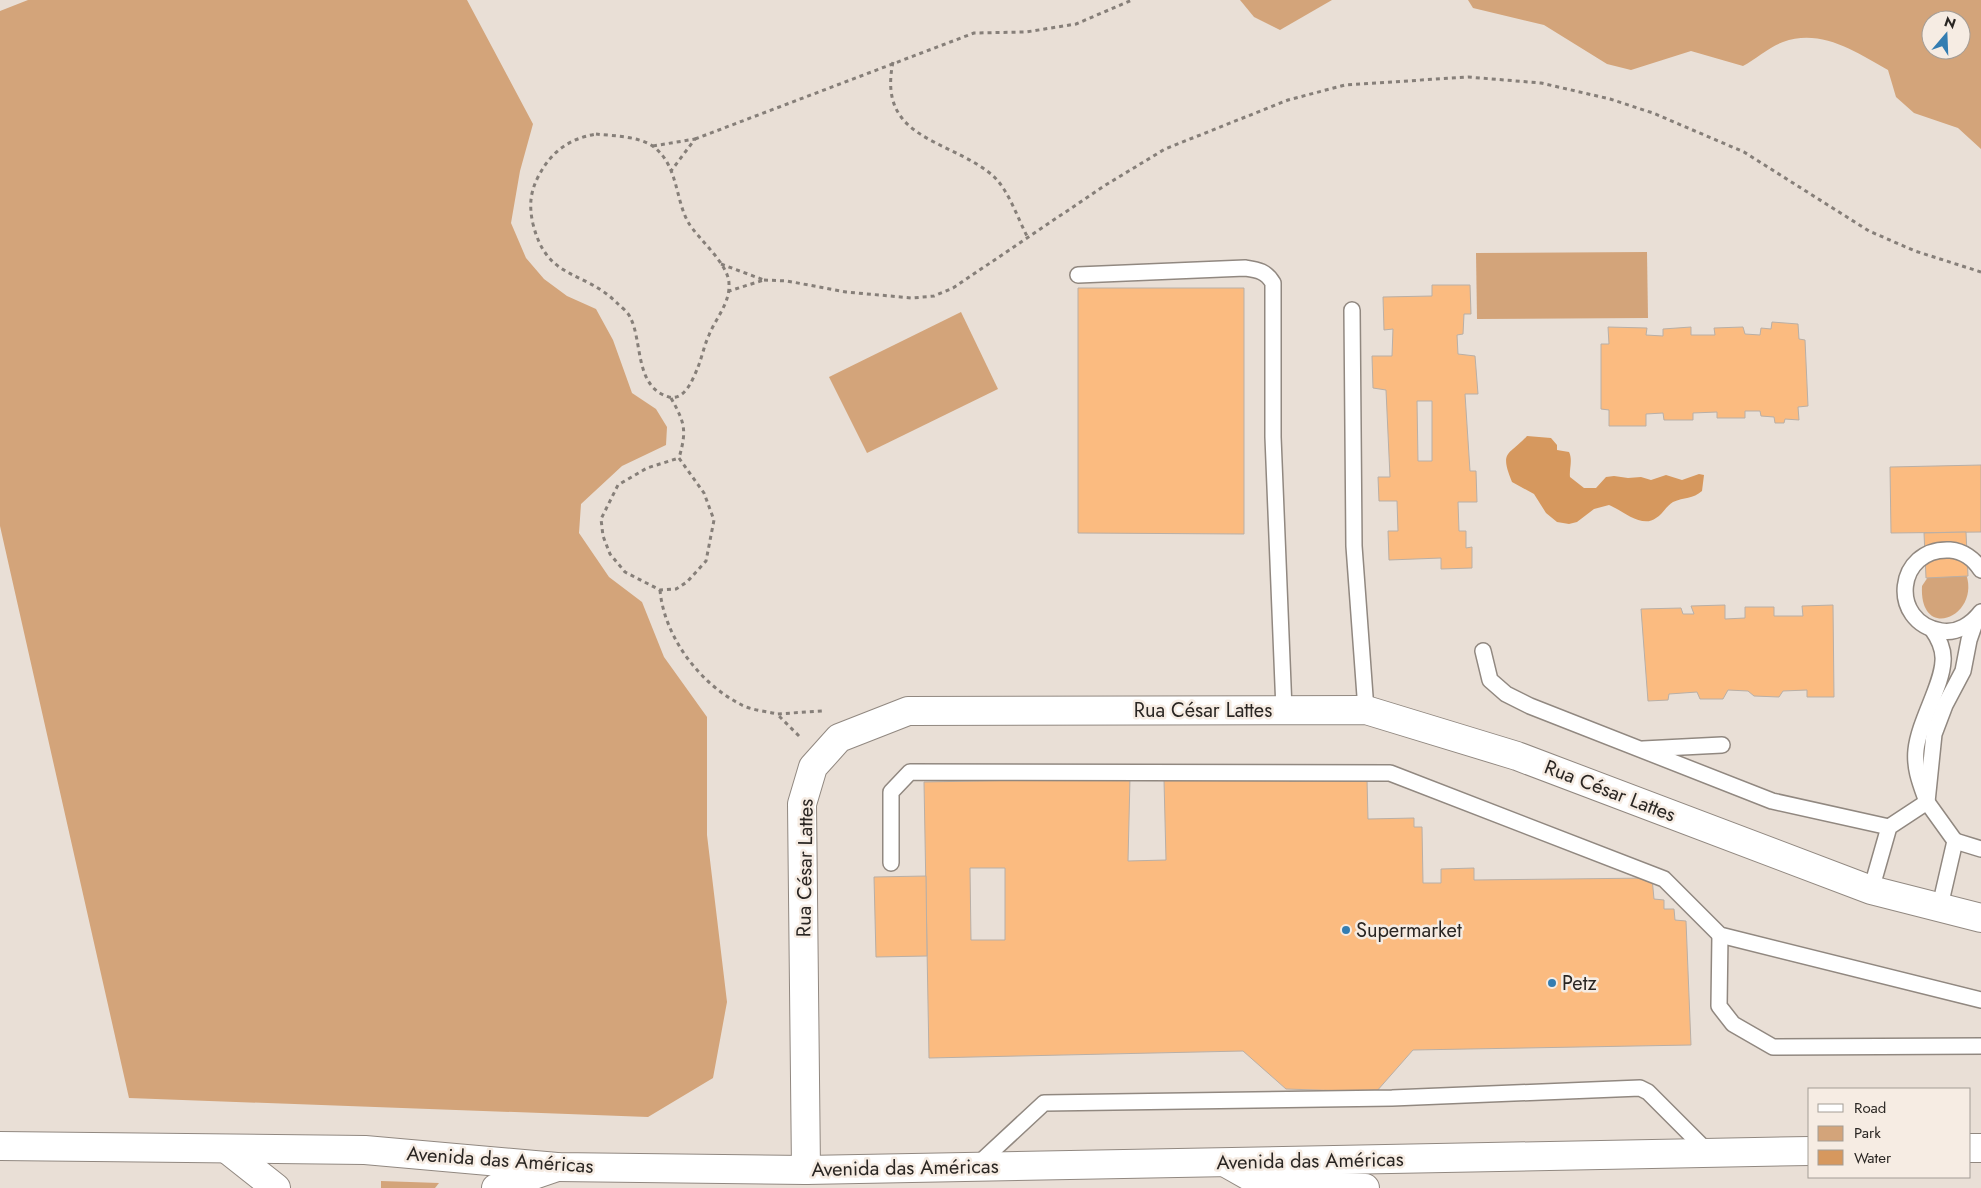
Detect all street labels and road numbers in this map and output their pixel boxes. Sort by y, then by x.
street label: Rua César Lattes [1134,696,1272,725]
street label: Rua César Lattes [1540,753,1680,829]
street label: Rua César Lattes [789,799,821,937]
street label: Avenida das Américas [406,1139,594,1181]
street label: Avenida das Américas [1216,1145,1404,1177]
street label: Avenida das Américas [811,1152,999,1184]

